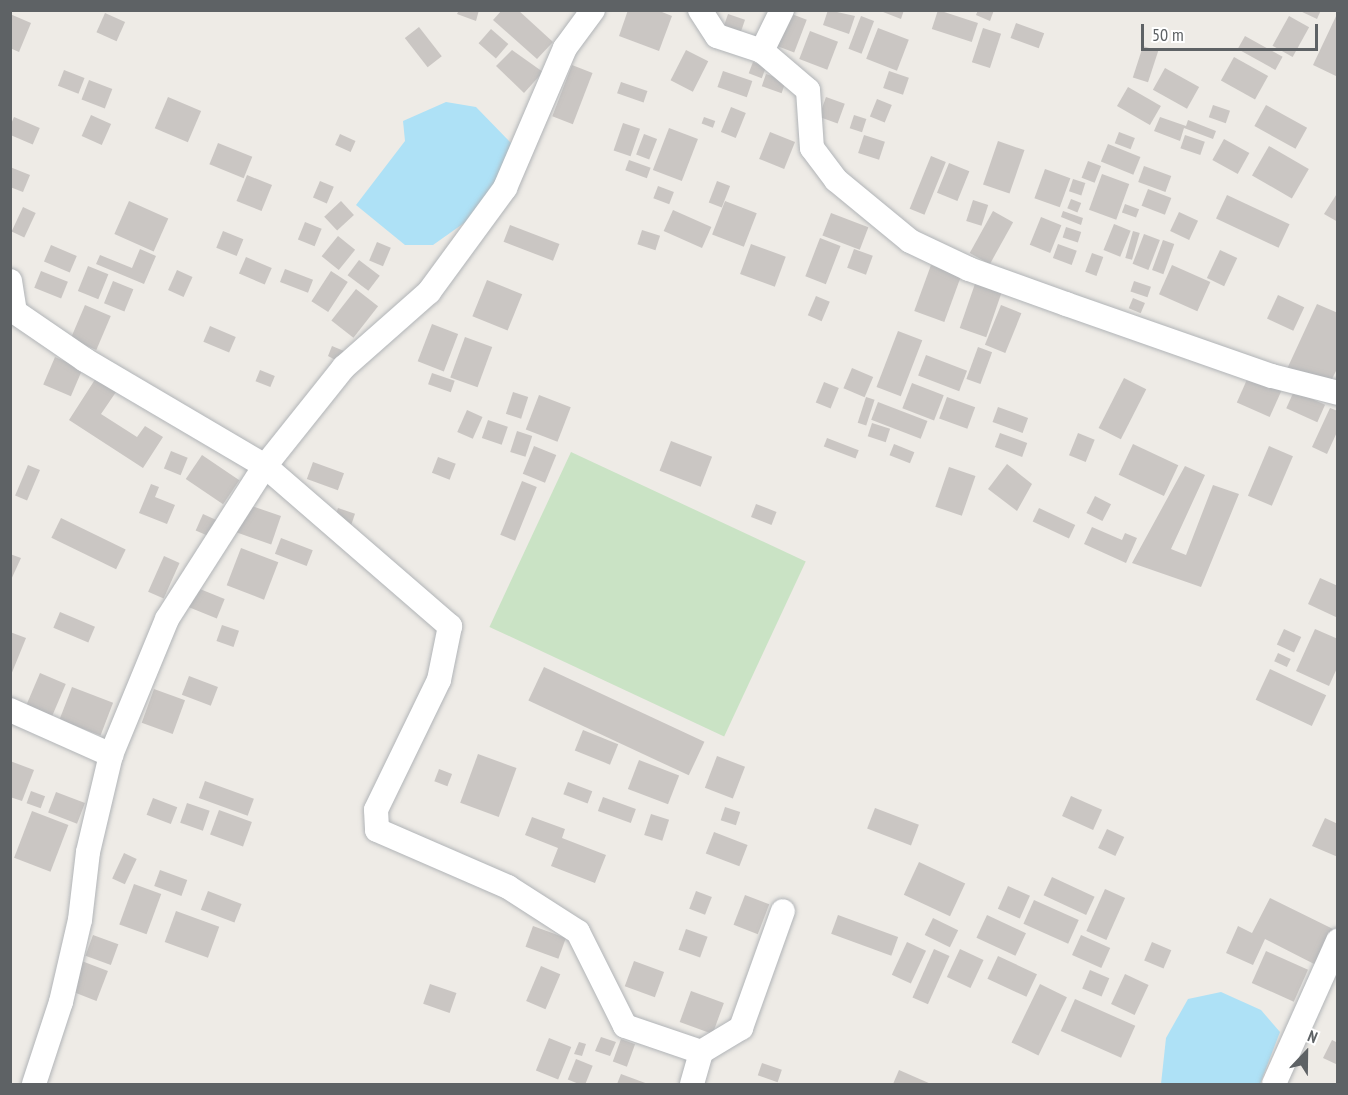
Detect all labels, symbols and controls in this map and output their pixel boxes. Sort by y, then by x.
scale bar [1144,12,1321,50]
text: 50 m [1152,23,1184,46]
north arrow [1276,1023,1336,1083]
text: N [1305,1025,1320,1047]

